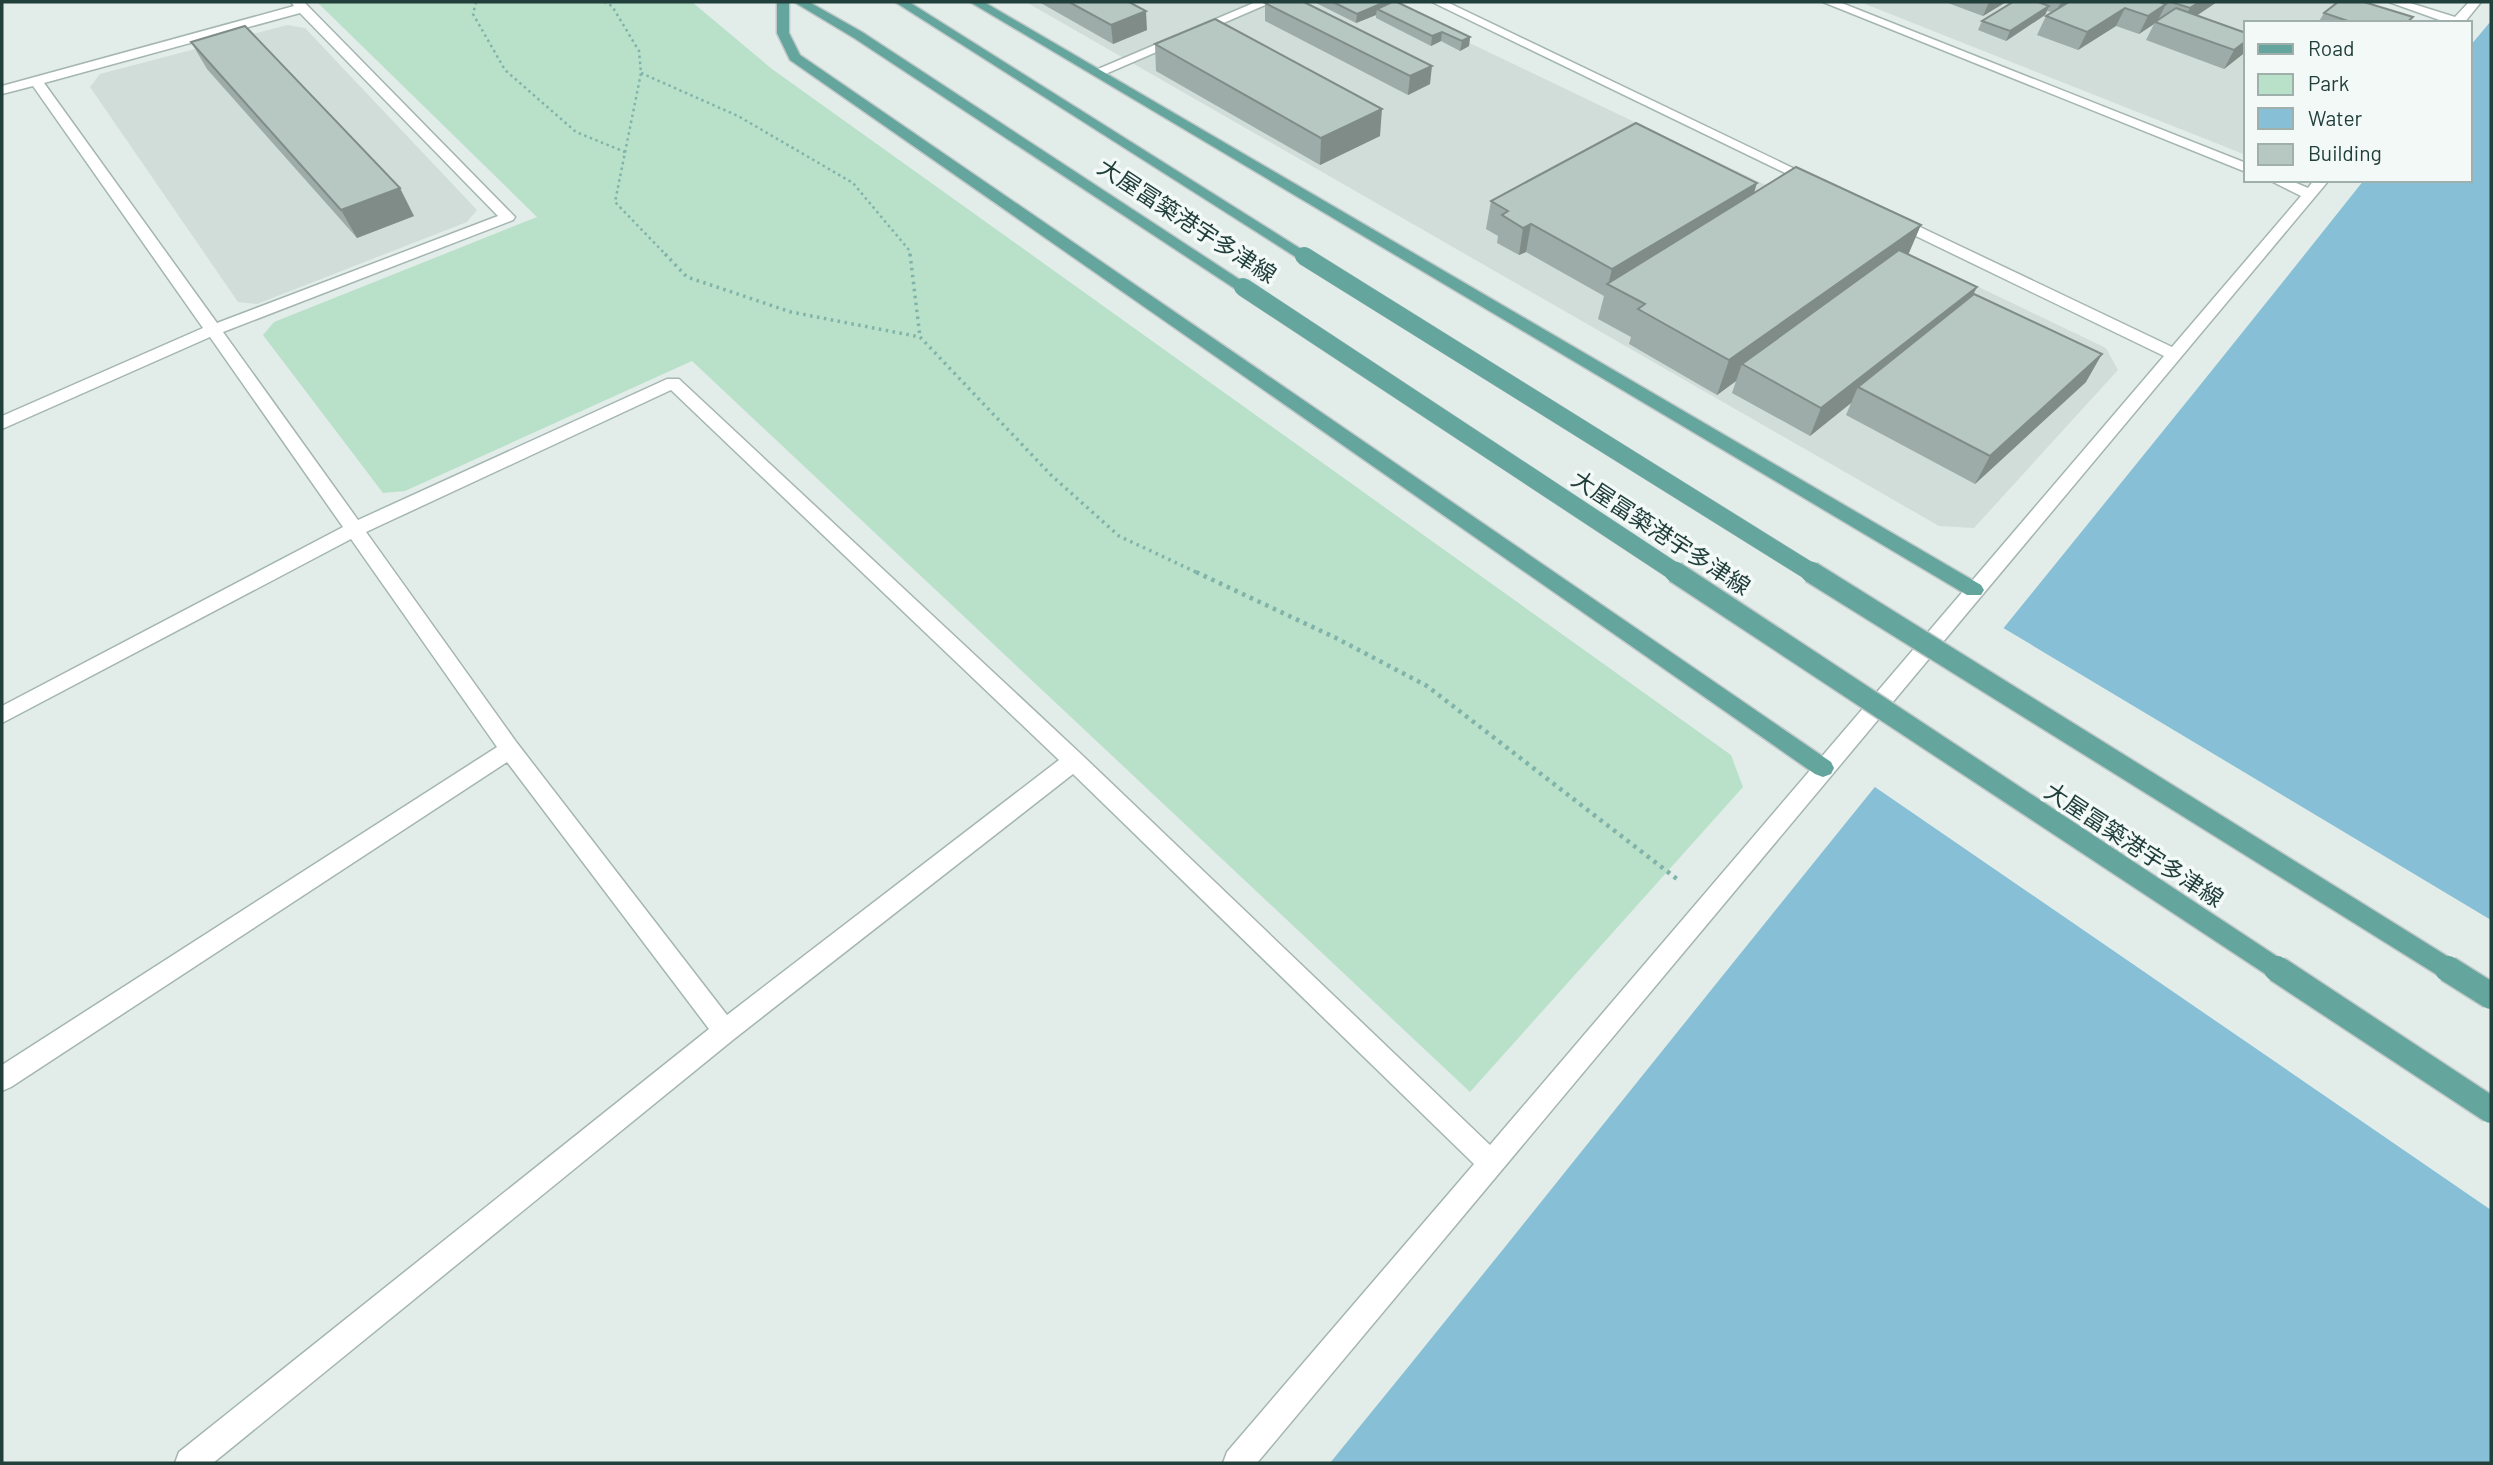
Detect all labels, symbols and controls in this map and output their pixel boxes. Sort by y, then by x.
legend [2244,21,2472,182]
text: Road [2308,35,2354,60]
text: Park [2308,70,2349,95]
text: Water [2308,105,2363,130]
text: Building [2308,140,2382,165]
street label: 大屋冨築港宇多津線 [1093,152,1282,288]
street label: 大屋冨築港宇多津線 [1567,464,1756,600]
street label: 大屋冨築港宇多津線 [2040,776,2229,912]

